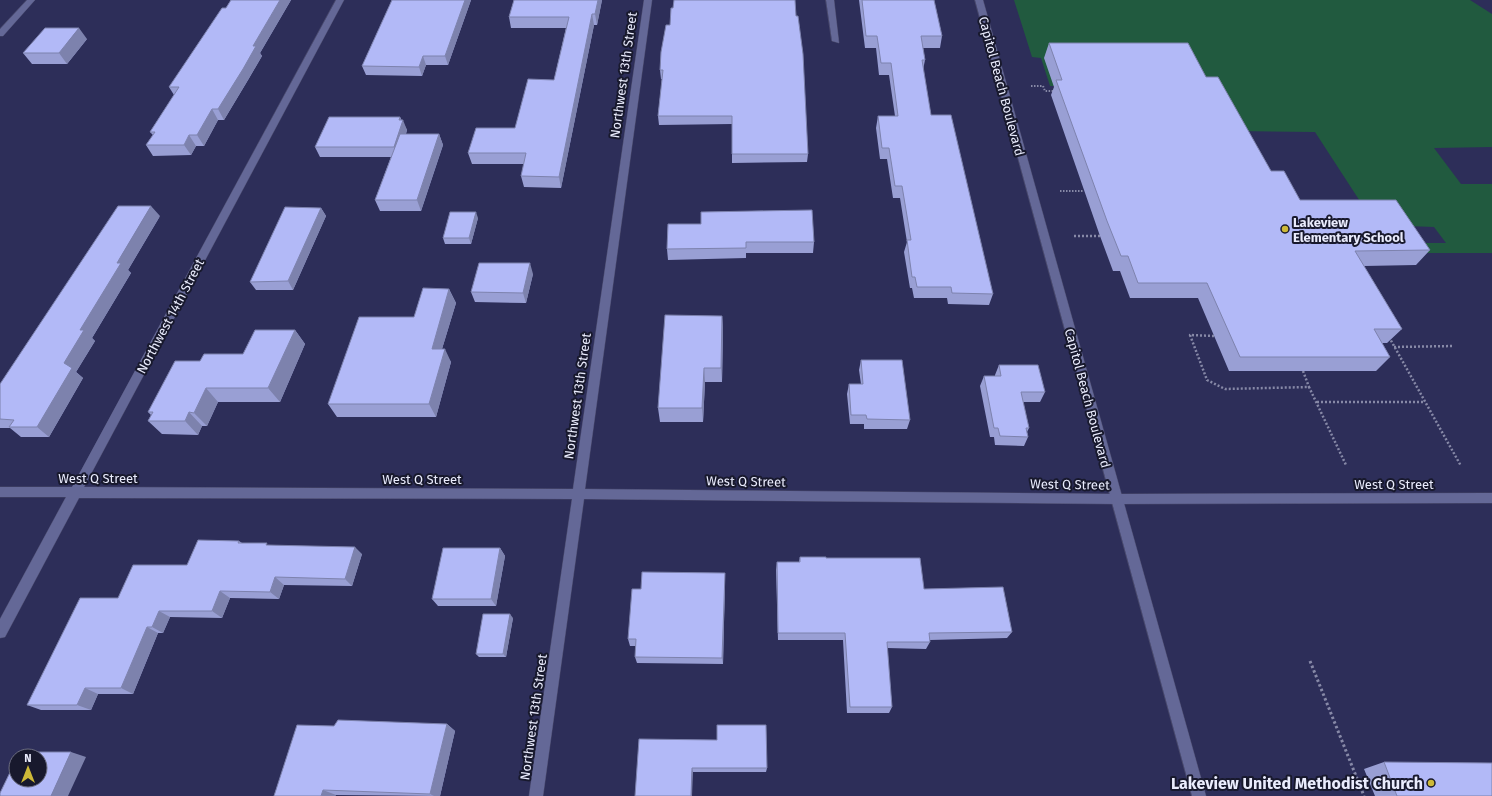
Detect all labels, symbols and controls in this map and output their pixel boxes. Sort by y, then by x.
street label: Northwest 13th Street [607,11,640,139]
street label: Capitol Beach Boulevard [976,15,1027,157]
place label: Lakeview Elementary School [1293,215,1404,245]
marker: Lakeview Elementary School [1280,224,1290,234]
street label: Northwest 14th Street [134,256,207,376]
street label: Capitol Beach Boulevard [1062,327,1113,469]
street label: Northwest 13th Street [561,332,594,460]
street label: West Q Street [58,471,138,486]
street label: West Q Street [382,472,462,487]
street label: West Q Street [706,473,786,490]
street label: West Q Street [1030,476,1110,493]
street label: West Q Street [1354,477,1434,492]
street label: Northwest 13th Street [517,653,550,781]
north arrow [8,748,48,788]
text: N [24,752,32,765]
place label: Lakeview United Methodist Church [1171,774,1423,793]
marker: Lakeview United Methodist Church [1426,778,1436,788]

